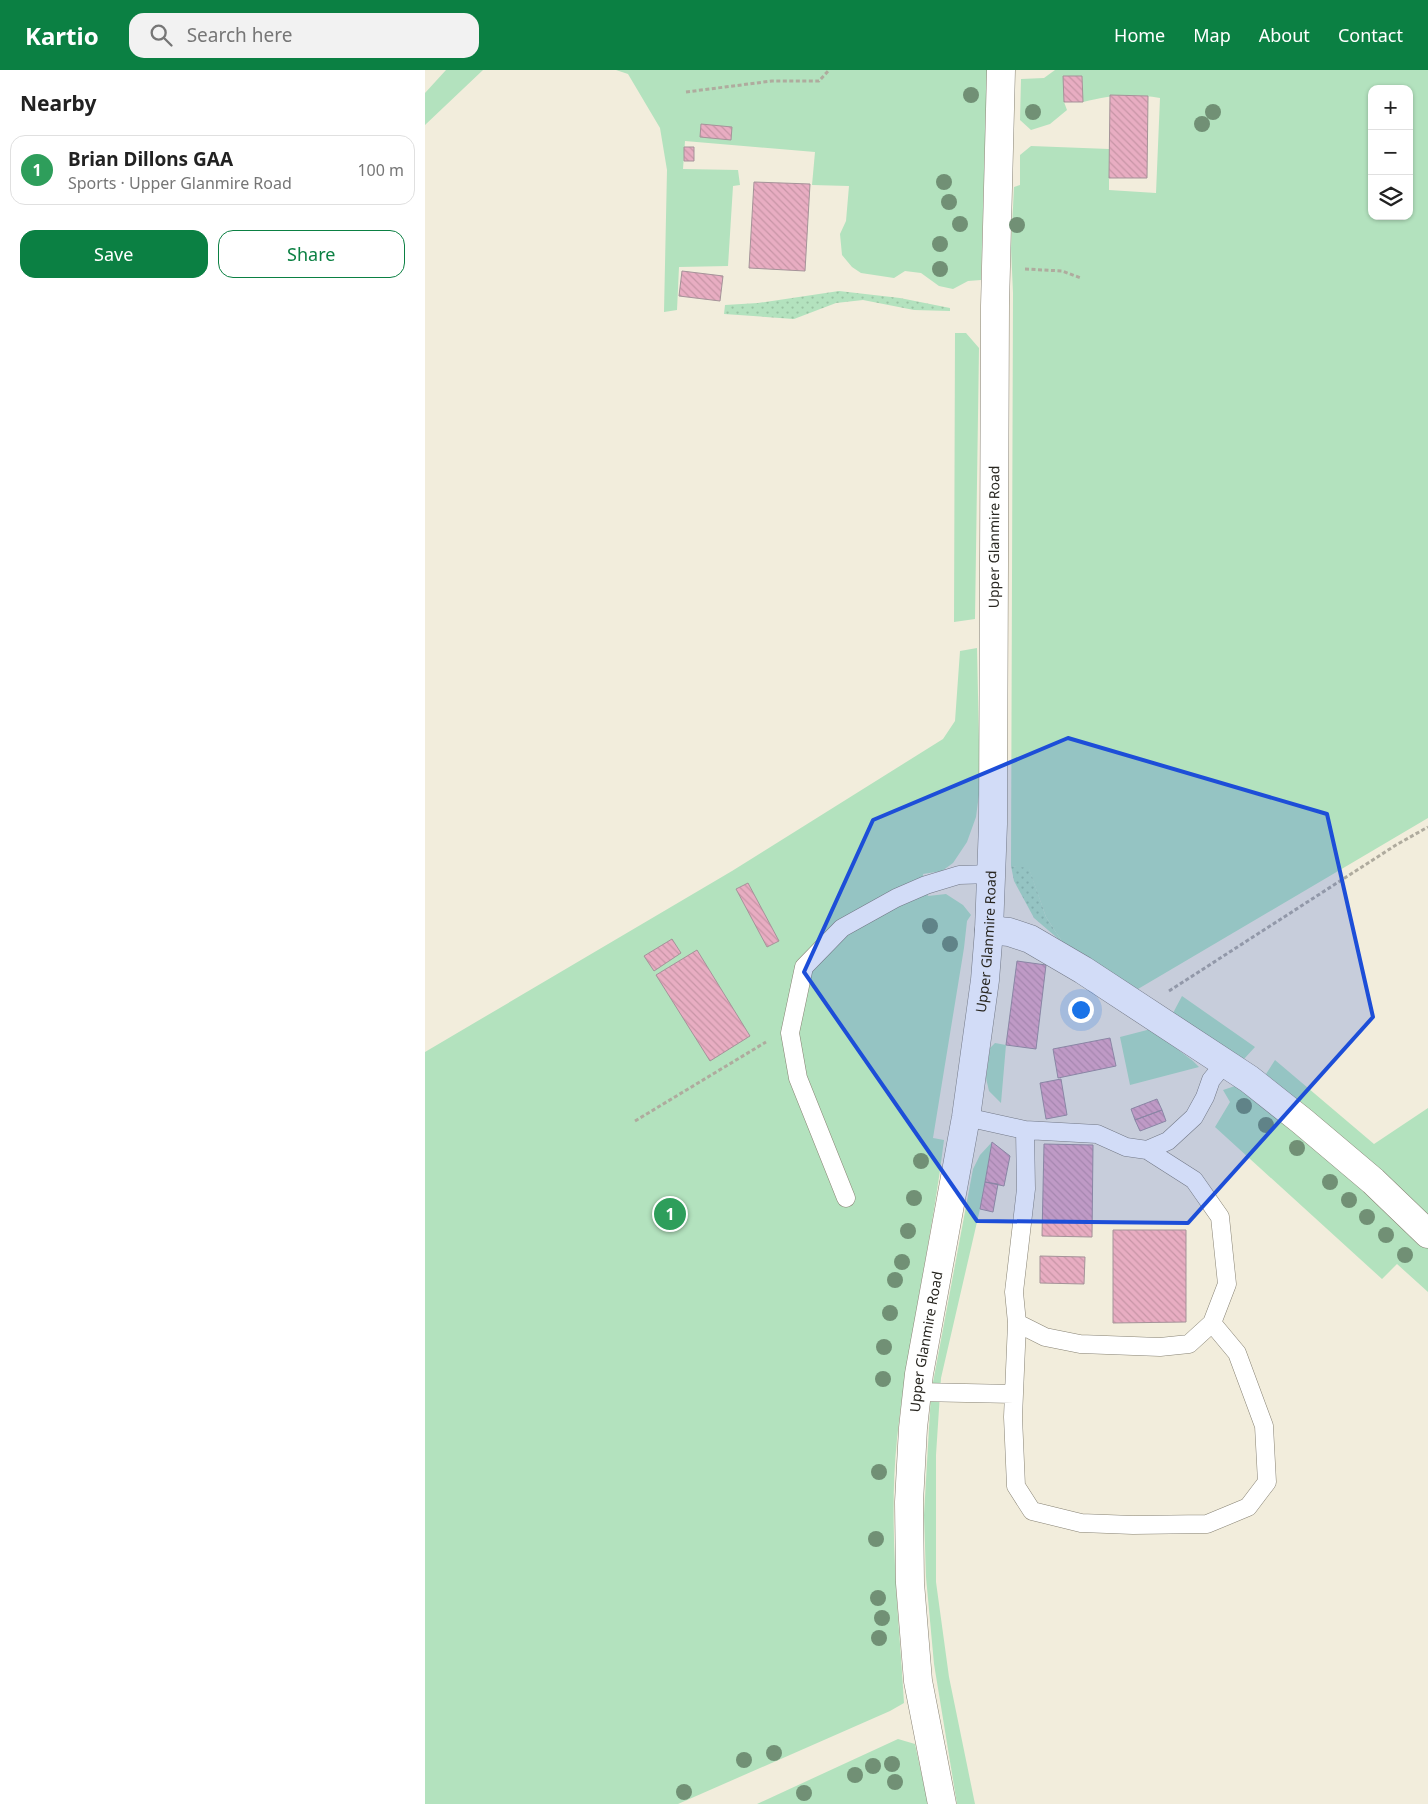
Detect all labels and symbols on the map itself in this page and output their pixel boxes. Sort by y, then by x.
street label: Upper Glanmire Road [984,466,1003,608]
street label: Upper Glanmire Road [971,870,1000,1014]
your location [1068,997,1094,1023]
pin: 1 [654,1195,686,1233]
street label: Upper Glanmire Road [905,1270,947,1413]

